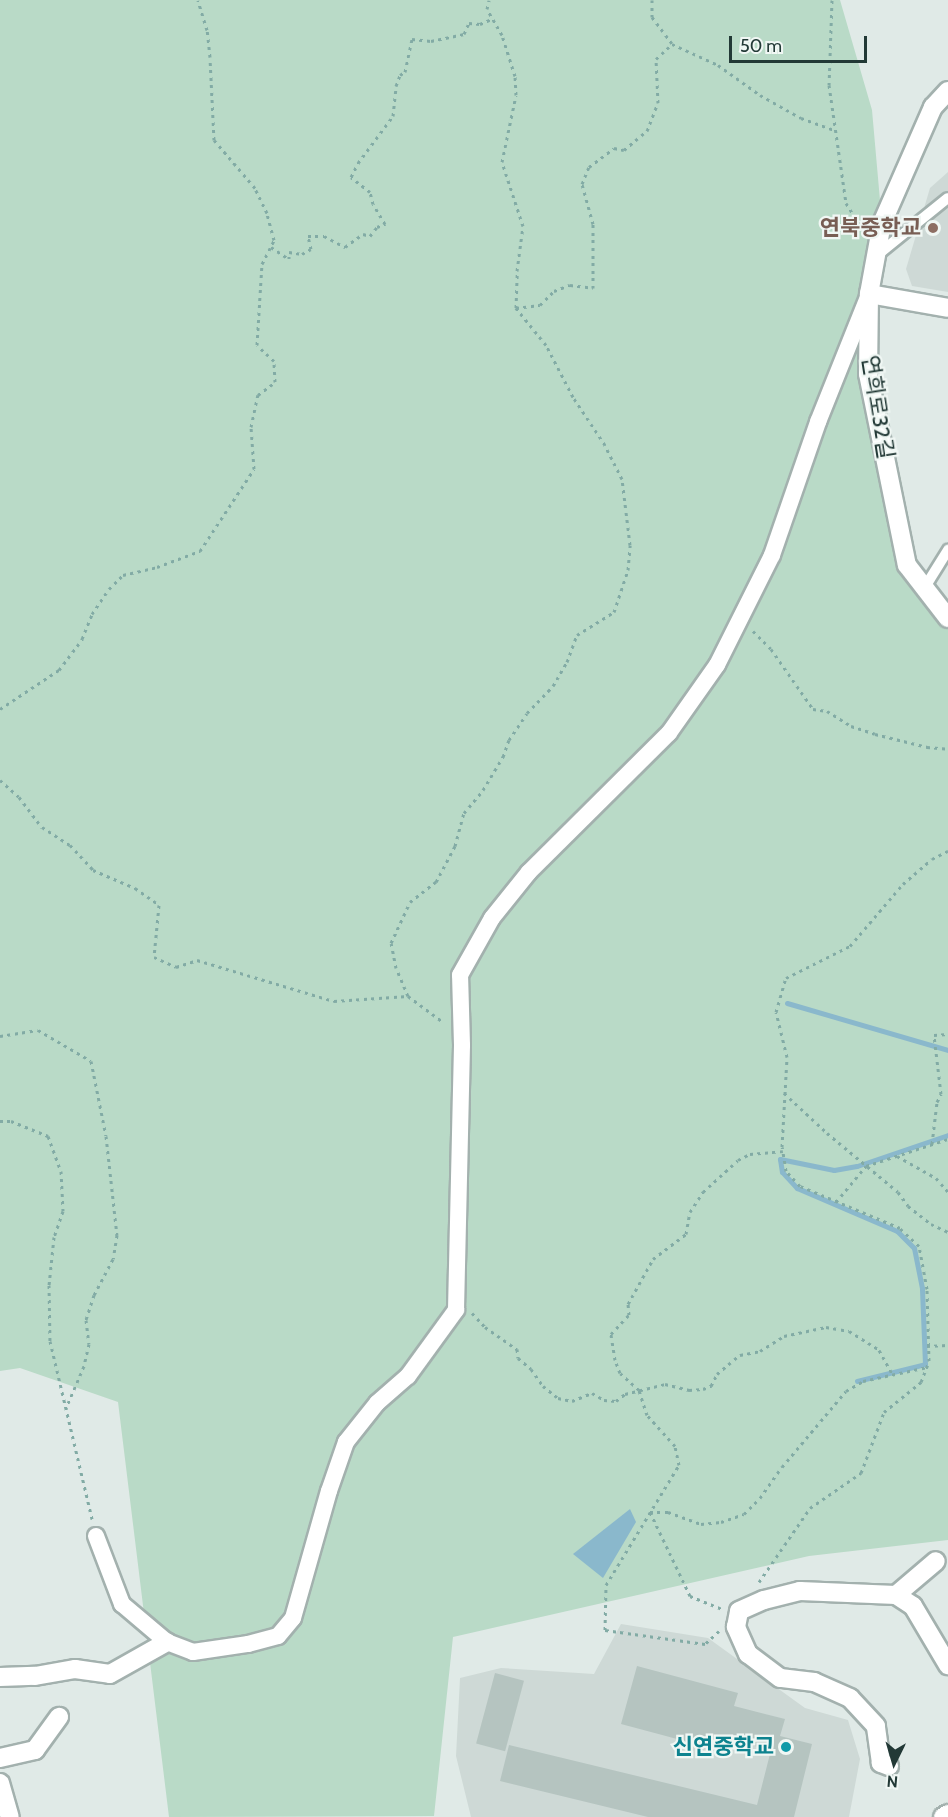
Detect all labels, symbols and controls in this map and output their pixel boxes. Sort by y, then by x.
scale bar [732,24,870,62]
text: 50 m [740,35,782,57]
place label: 연북중학교 [820,215,921,241]
marker: 연북중학교 [926,221,940,235]
street label: 연희로32길 [857,353,899,461]
north arrow [864,1733,924,1793]
place label: 신연중학교 [673,1734,774,1760]
marker: 신연중학교 [779,1740,793,1754]
text: N [886,1771,899,1791]

